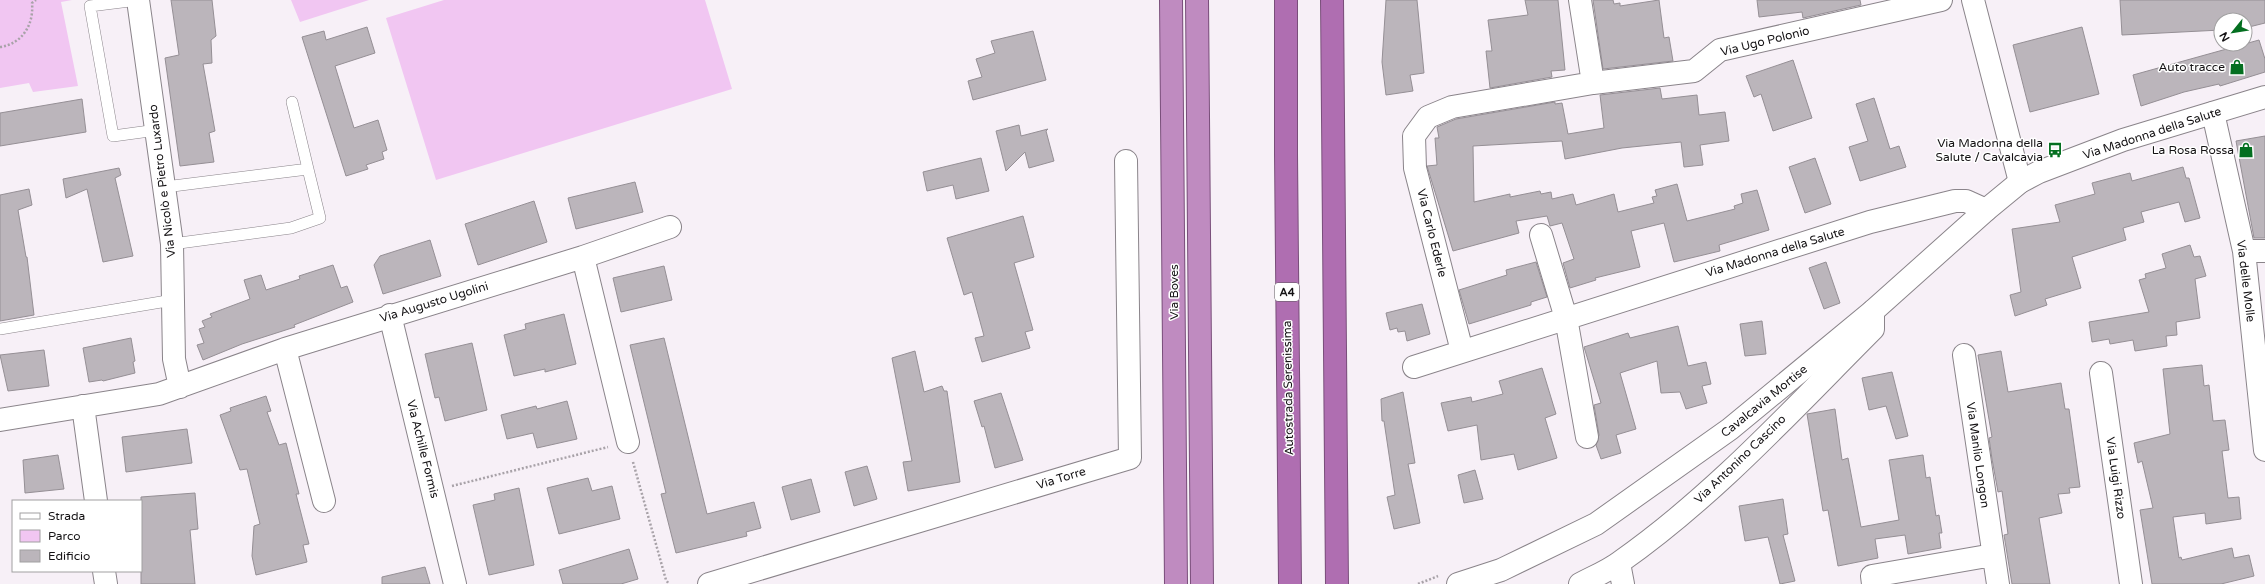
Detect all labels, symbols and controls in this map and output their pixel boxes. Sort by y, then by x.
north arrow [2213,12,2253,52]
street label: Via Ugo Polonio [1719,23,1811,59]
text: N [2217,30,2233,44]
shop icon: Auto tracce [2228,58,2246,76]
place label: Auto tracce [2159,60,2225,74]
street label: Via Nicolò e Pietro Luxardo [146,104,178,258]
street label: Via Madonna della Salute [2081,104,2223,162]
place label: Via Madonna della Salute / Cavalcavia [1936,136,2043,164]
bus stop icon: Via Madonna della Salute / Cavalcavia [2046,141,2064,159]
shop icon: La Rosa Rossa [2237,141,2255,159]
place label: La Rosa Rossa [2152,143,2234,157]
street label: Via Carlo Ederle [1414,187,1450,279]
street label: Via Madonna della Salute [1704,224,1846,280]
street label: Via delle Molle [2234,239,2258,323]
street label: Via Boves [1167,264,1181,320]
street label: Via Augusto Ugolini [378,279,490,325]
road number: A4 [1275,283,1299,301]
street label: Autostrada Serenissima [1280,320,1296,456]
street label: Cavalcavia Mortise [1718,362,1810,440]
street label: Via Achille Formis [404,398,442,500]
street label: Via Manlio Longon [1964,401,1992,509]
street label: Via Antonino Cascino [1691,412,1789,506]
street label: Via Luigi Rizzo [2103,436,2129,520]
street label: Via Torre [1035,464,1087,492]
legend [12,500,142,572]
text: Strada [48,509,85,523]
text: Parco [48,529,81,543]
text: Edificio [48,549,90,563]

